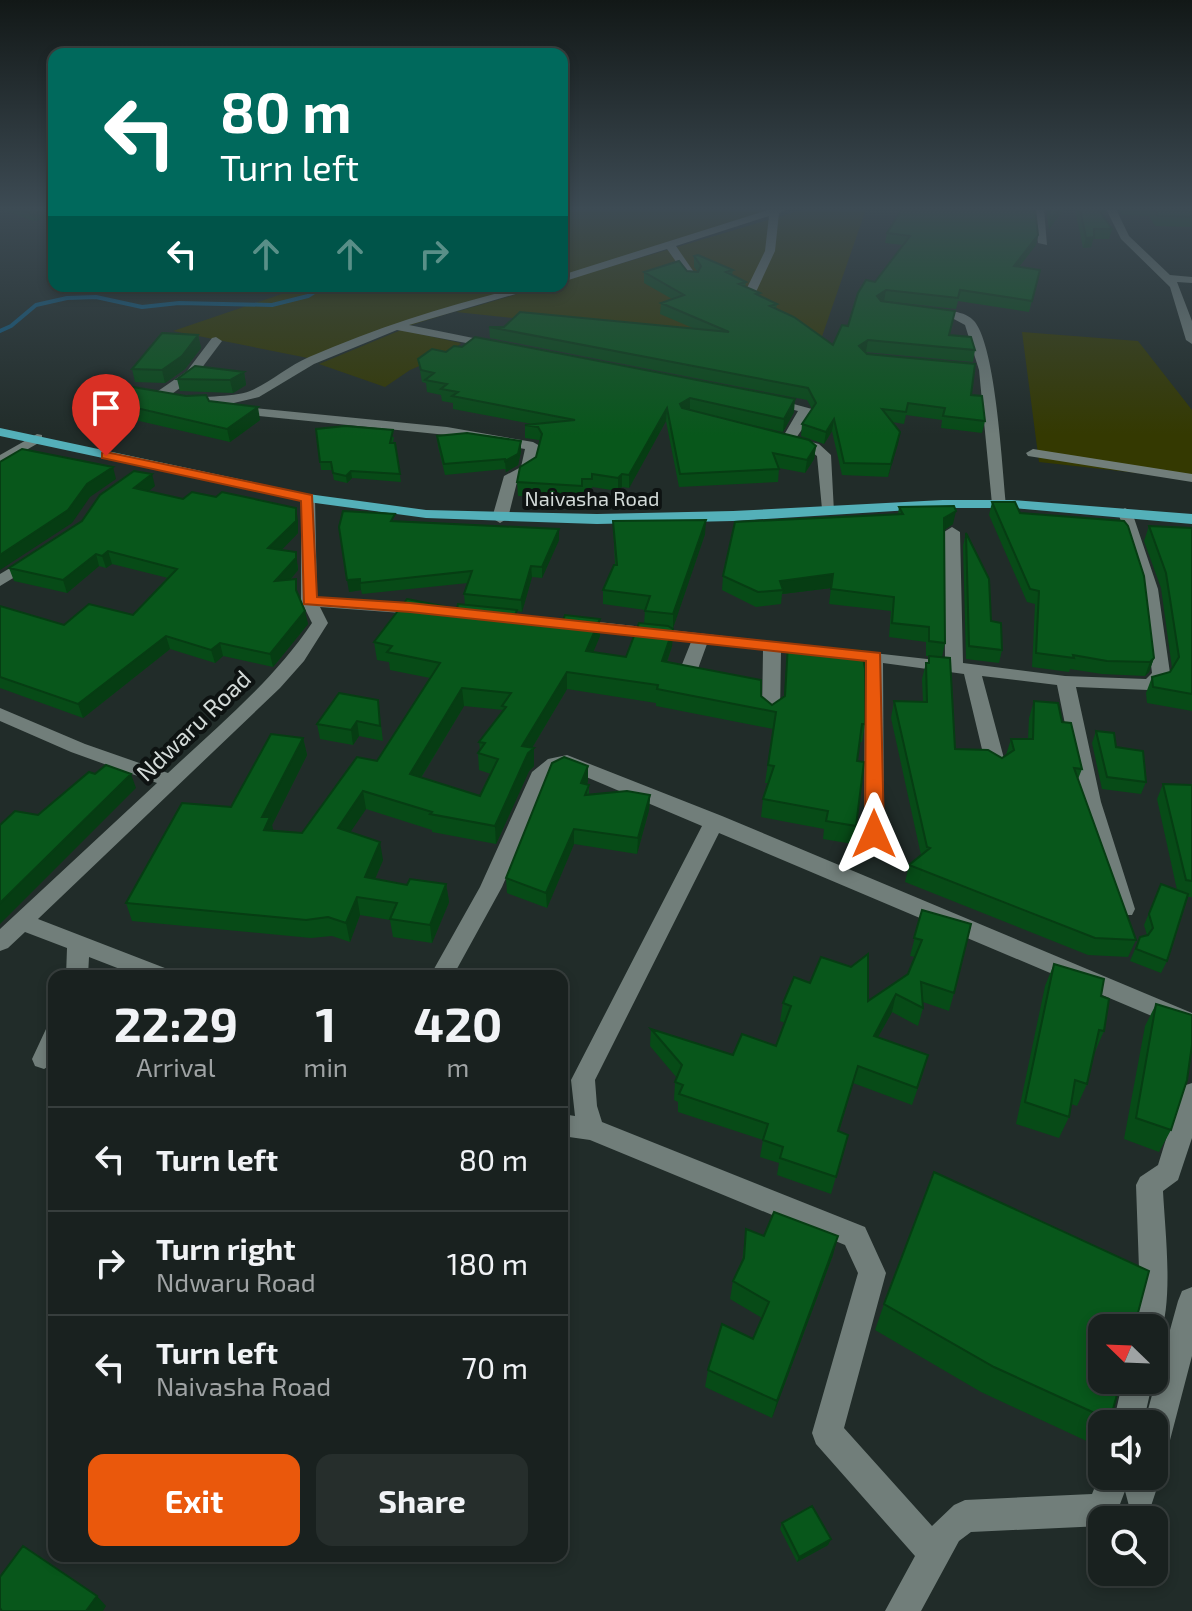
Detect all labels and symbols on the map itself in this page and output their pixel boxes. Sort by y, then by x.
pin [72,374,140,456]
street label: Naivasha Road [525,486,659,510]
street label: Ndwaru Road [130,663,256,787]
position arrow [832,792,916,876]
north arrow [1088,1314,1168,1394]

